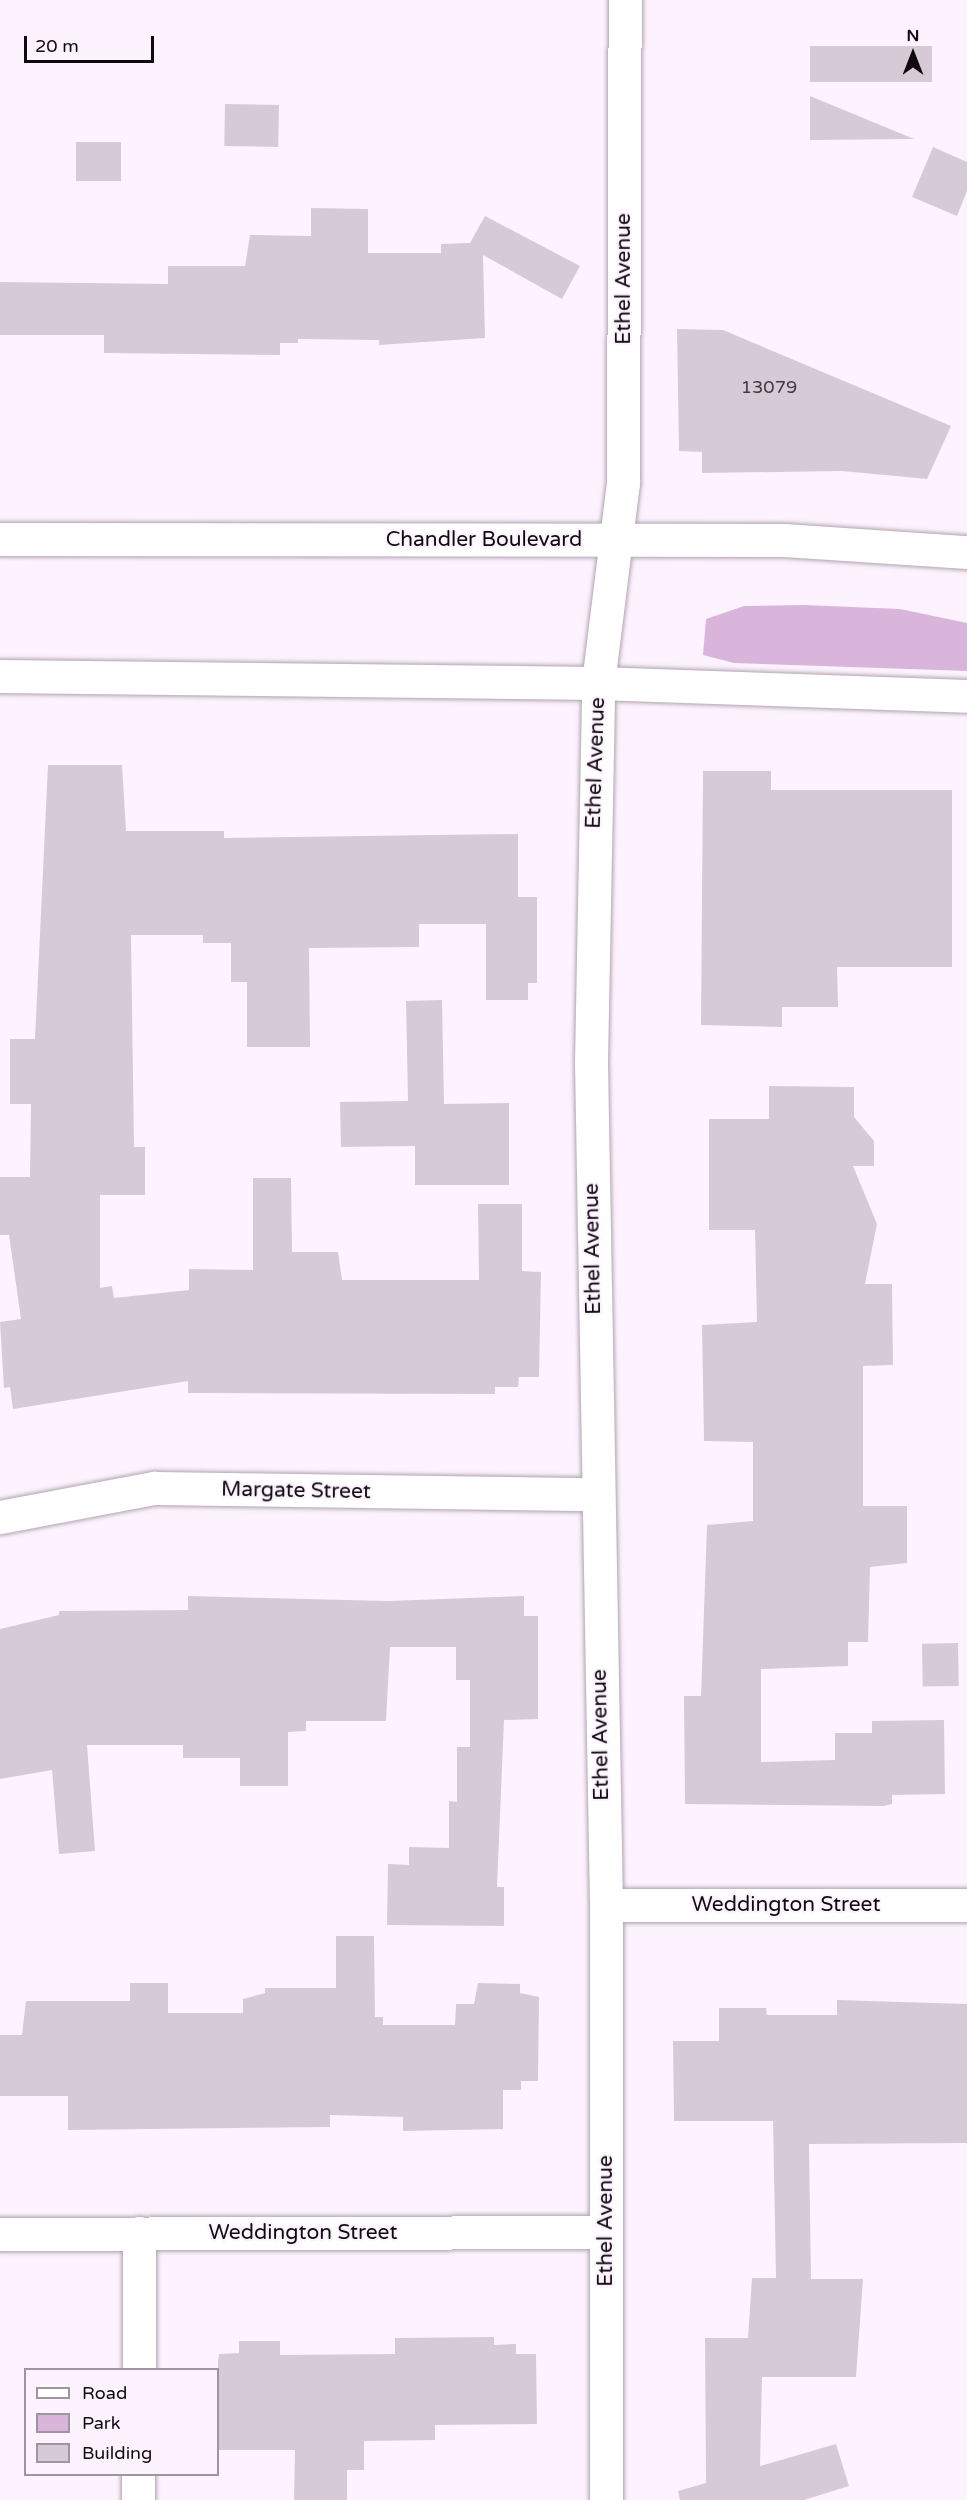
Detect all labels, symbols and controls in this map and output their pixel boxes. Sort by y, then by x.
scale bar [27,24,158,62]
north arrow [883,24,943,84]
text: N [907,26,919,46]
text: 20 m [35,35,79,57]
street label: Ethel Avenue [611,213,637,345]
house number: 13079 [741,376,797,398]
street label: Chandler Boulevard [386,527,582,553]
street label: Ethel Avenue [581,697,611,829]
street label: Ethel Avenue [579,1183,607,1315]
street label: Margate Street [221,1477,371,1505]
street label: Ethel Avenue [587,1669,615,1801]
street label: Weddington Street [692,1892,880,1918]
street label: Ethel Avenue [593,2155,619,2287]
street label: Weddington Street [209,2220,397,2246]
legend [24,2368,219,2476]
text: Road [82,2382,127,2404]
text: Park [82,2412,120,2434]
text: Building [82,2442,152,2464]

